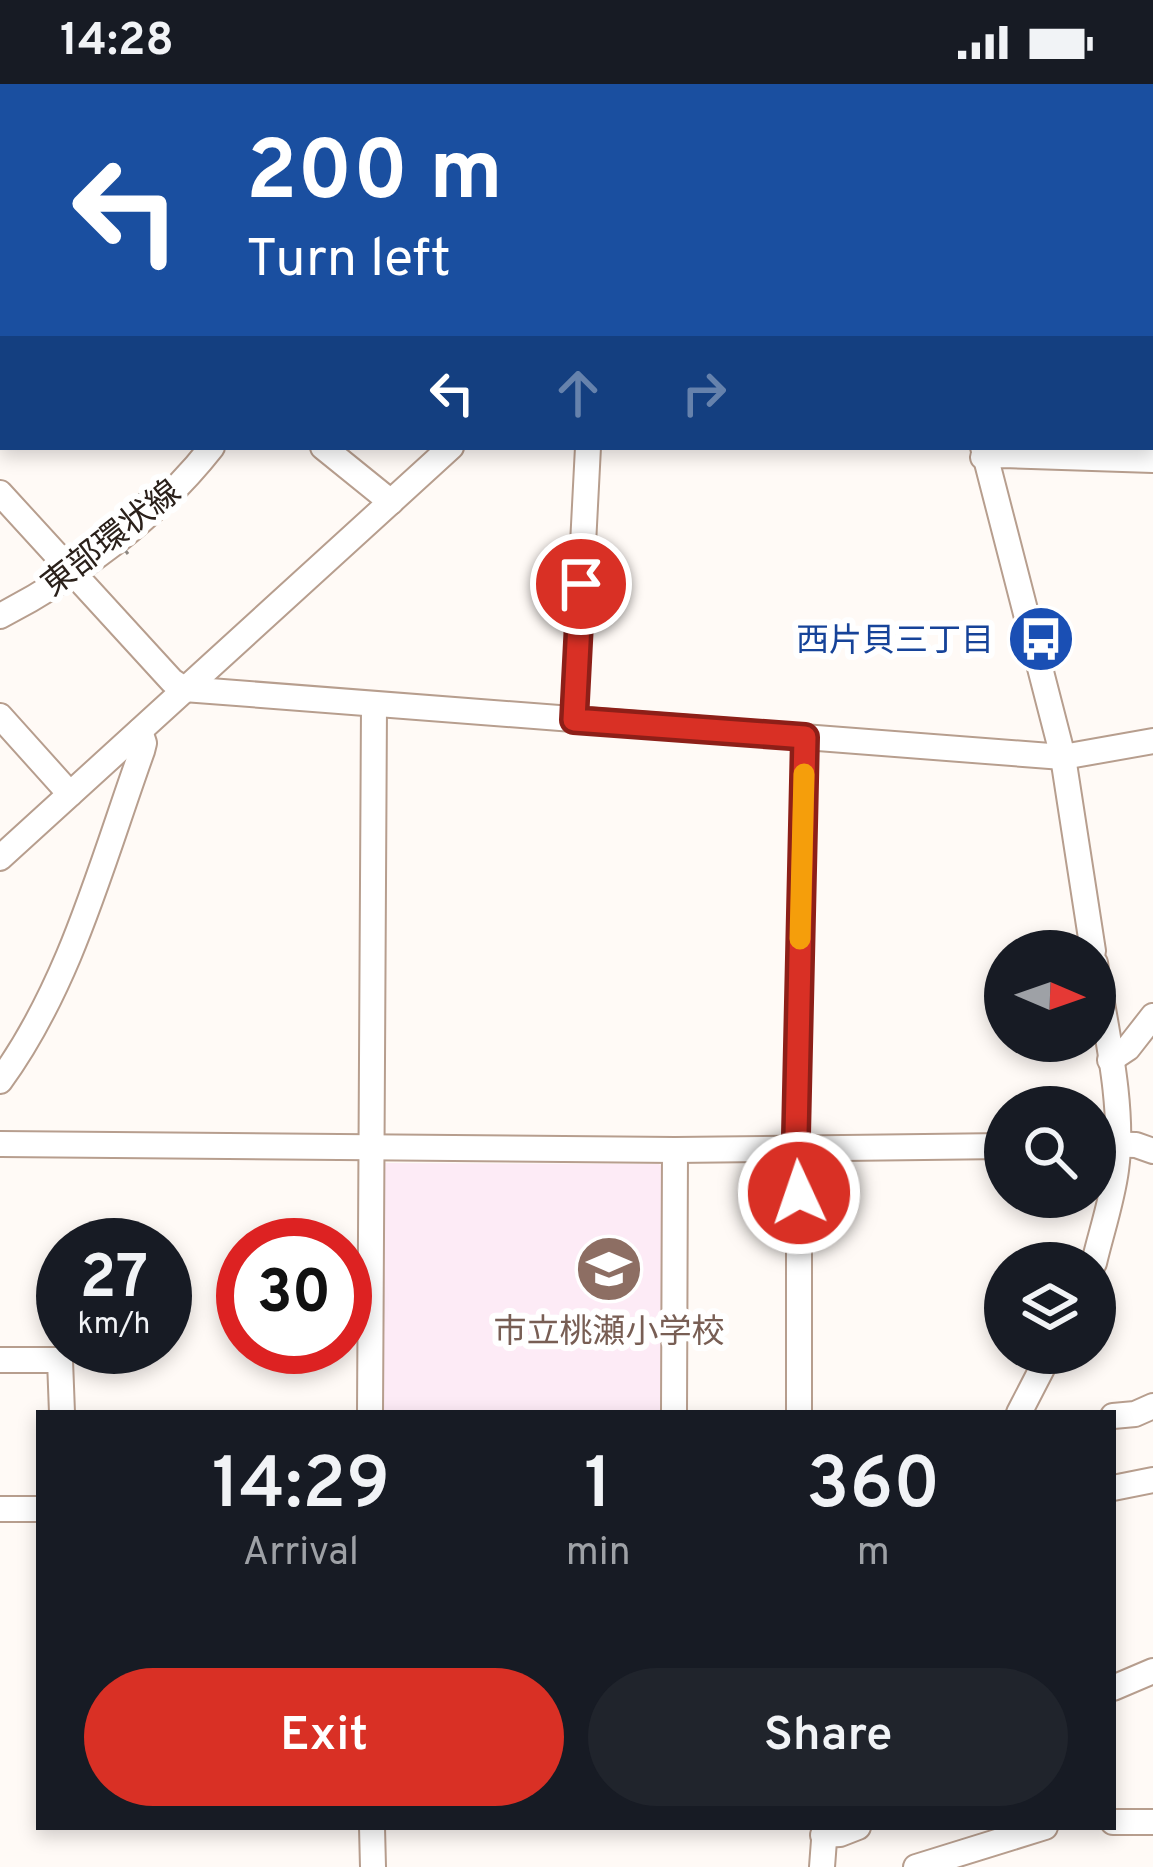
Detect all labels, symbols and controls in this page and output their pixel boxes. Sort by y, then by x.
text: 14:28 [60,14,174,71]
text: 200 m [246,123,503,229]
icon: left [48,132,204,288]
text: Turn left [246,227,451,296]
icon: left [419,360,485,426]
icon: ahead [545,360,611,426]
icon: right [671,360,737,426]
street label: 東部環状線 [35,473,190,607]
pin [530,533,632,635]
icon: arrive [548,551,614,617]
bus stop icon: 西片貝三丁目 [1006,604,1076,674]
place label: 西片貝三丁目 [796,622,994,664]
north arrow [984,930,1116,1062]
map controls [984,930,1116,1374]
button: search [984,1086,1116,1218]
position arrow [736,1130,862,1256]
speed limit sign: 30 [216,1218,372,1374]
school or university icon: 市立桃瀬小学校 [574,1234,644,1304]
button: layers [984,1242,1116,1374]
text: 27 [80,1243,148,1319]
text: km/h [78,1307,150,1344]
place label: 市立桃瀬小学校 [494,1313,725,1355]
text: 14:29 [212,1442,390,1534]
text: 1 [584,1442,612,1534]
text: 360 [806,1442,940,1534]
text: Arrival [243,1530,359,1579]
text: min [566,1530,631,1579]
text: m [857,1530,890,1579]
button: Exit [84,1668,564,1806]
button: Share [588,1668,1068,1806]

